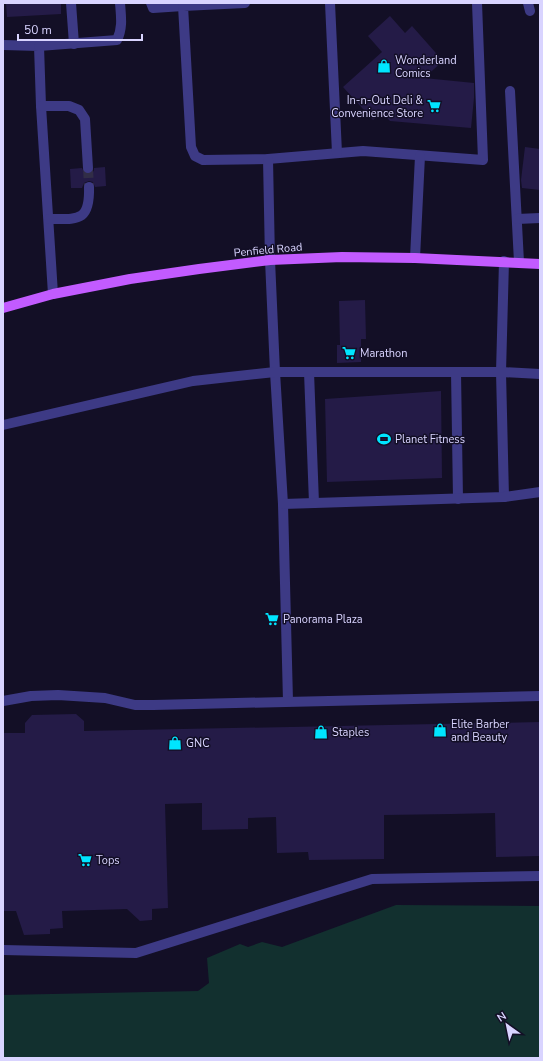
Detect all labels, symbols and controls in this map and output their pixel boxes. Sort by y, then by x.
scale bar [18,16,142,42]
text: 50 m [24,22,52,38]
place label: Wonderland Comics [395,53,457,81]
shop icon: Wonderland Comics [376,58,392,74]
place label: In-n-Out Deli & Convenience Store [331,93,423,121]
supermarket icon: In-n-Out Deli & Convenience Store [426,98,442,114]
street label: Penfield Road [233,240,303,260]
supermarket icon: Marathon [341,345,357,361]
place label: Marathon [360,346,407,361]
sports icon: Planet Fitness [376,431,392,447]
place label: Planet Fitness [395,432,465,447]
supermarket icon: Panorama Plaza [264,611,280,627]
place label: Panorama Plaza [283,612,363,627]
place label: Elite Barber and Beauty [451,717,509,745]
shop icon: Elite Barber and Beauty [432,722,448,738]
shop icon: Staples [313,724,329,740]
place label: Staples [332,725,369,740]
shop icon: GNC [167,735,183,751]
place label: GNC [186,736,210,751]
supermarket icon: Tops [77,852,93,868]
place label: Tops [96,853,120,868]
north arrow [487,1005,527,1045]
text: N [494,1009,509,1026]

